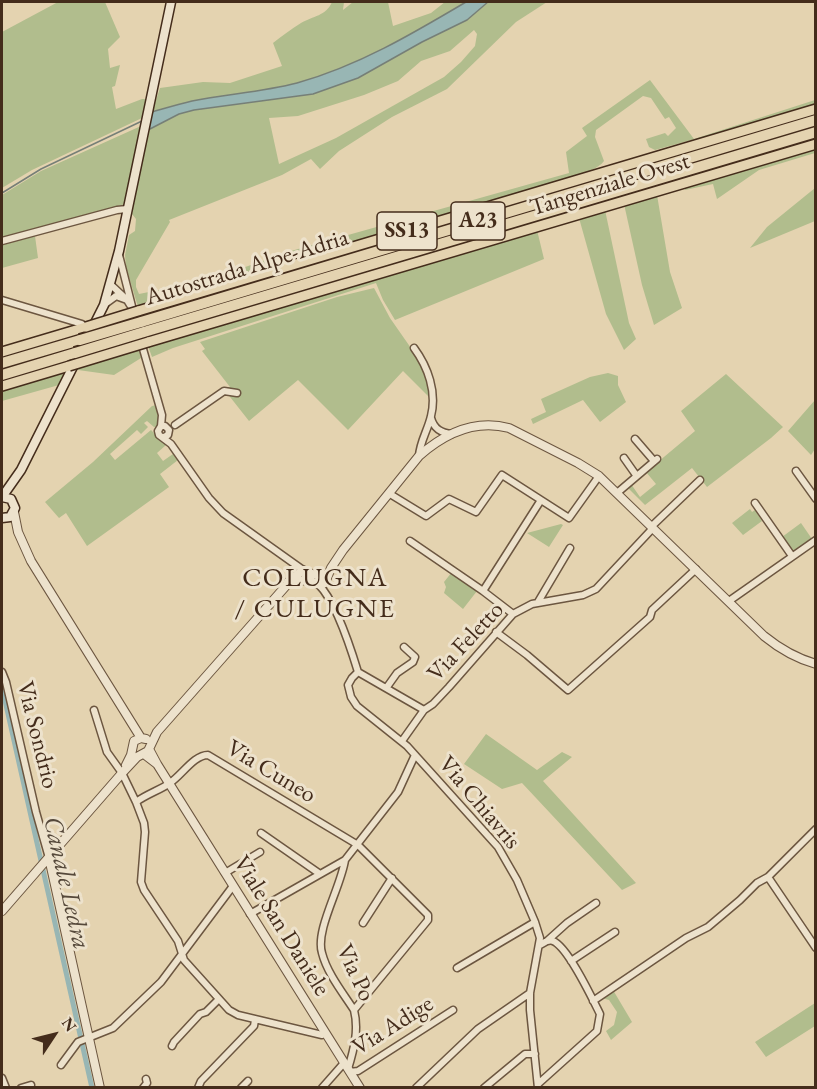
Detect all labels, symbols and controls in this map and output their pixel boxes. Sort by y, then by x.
street label: Tangenziale Ovest [527,147,693,223]
road number: A23 [451,202,505,240]
road number: SS13 [377,212,437,250]
street label: Autostrada Alpe-Adria [142,223,352,313]
district label: COLUGNA / CULUGNE [235,563,395,626]
street label: Via Feletto [422,596,510,688]
street label: Via Sondrio [10,678,64,792]
street label: Via Cuneo [221,734,321,810]
street label: Via Chiavris [432,751,526,855]
water label: Canale Ledra [36,814,96,952]
street label: Viale San Daniele [226,851,336,1001]
street label: Via Po [329,940,381,1006]
street label: Via Adige [347,990,439,1062]
north arrow [24,1005,84,1065]
text: N [57,1013,81,1036]

